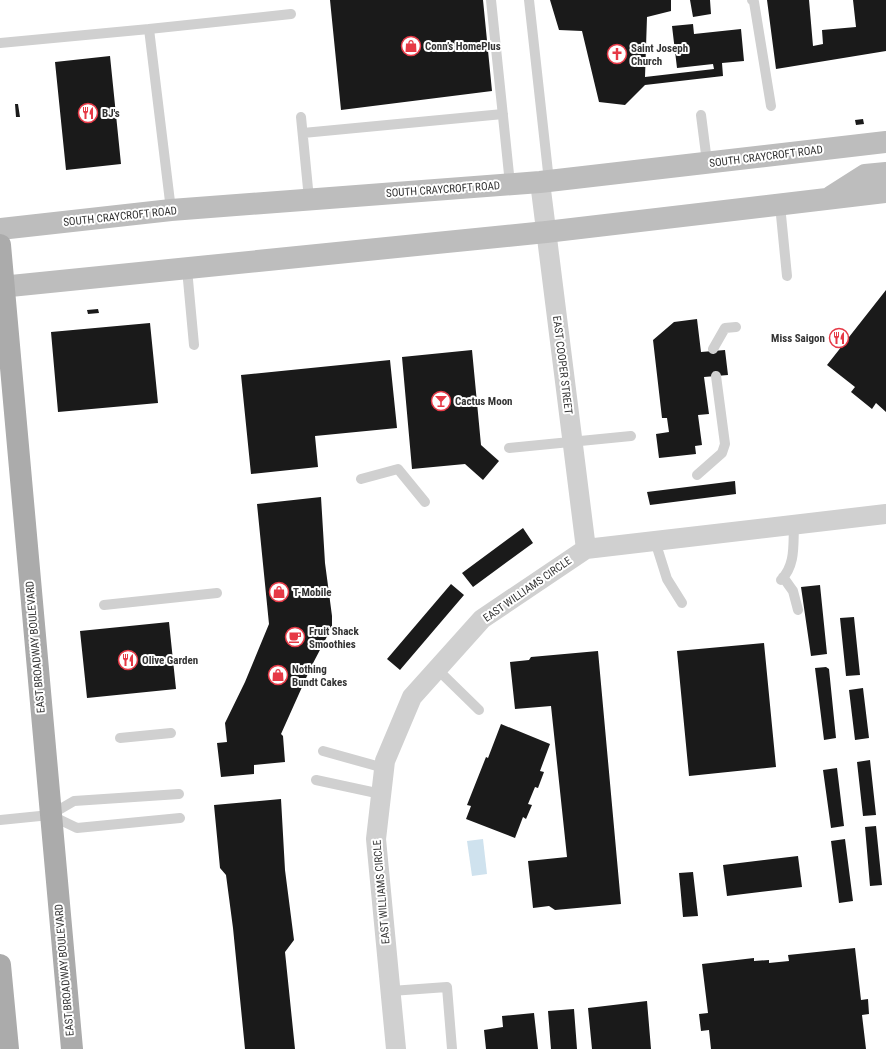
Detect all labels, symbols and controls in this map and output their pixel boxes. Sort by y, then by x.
shop icon: Conn’s HomePlus [400,35,422,57]
place label: Conn’s HomePlus [425,40,501,53]
place label: Saint Joseph Church [631,42,688,68]
church icon: Saint Joseph Church [606,43,628,65]
restaurant icon: BJ's [77,102,99,124]
place label: BJ's [102,107,120,120]
street label: SOUTH CRAYCROFT ROAD [709,143,824,170]
street label: SOUTH CRAYCROFT ROAD [386,179,500,200]
street label: SOUTH CRAYCROFT ROAD [63,204,178,229]
street label: EAST COOPER STREET [550,315,575,415]
restaurant icon: Miss Saigon [828,327,850,349]
place label: Miss Saigon [771,332,825,345]
bar icon: Cactus Moon [430,390,452,412]
place label: Cactus Moon [455,395,513,408]
street label: EAST WILLIAMS CIRCLE [481,554,574,625]
street label: EAST BROADWAY BOULEVARD [23,580,48,714]
shop icon: T-Mobile [268,581,290,603]
place label: T-Mobile [293,586,332,599]
place label: Fruit Shack Smoothies [309,625,359,651]
cafe icon: Fruit Shack Smoothies [284,626,306,648]
restaurant icon: Olive Garden [117,649,139,671]
place label: Olive Garden [142,654,198,667]
place label: Nothing Bundt Cakes [292,663,347,689]
shop icon: Nothing Bundt Cakes [267,664,289,686]
street label: EAST WILLIAMS CIRCLE [370,839,393,945]
street label: EAST BROADWAY BOULEVARD [52,903,77,1037]

